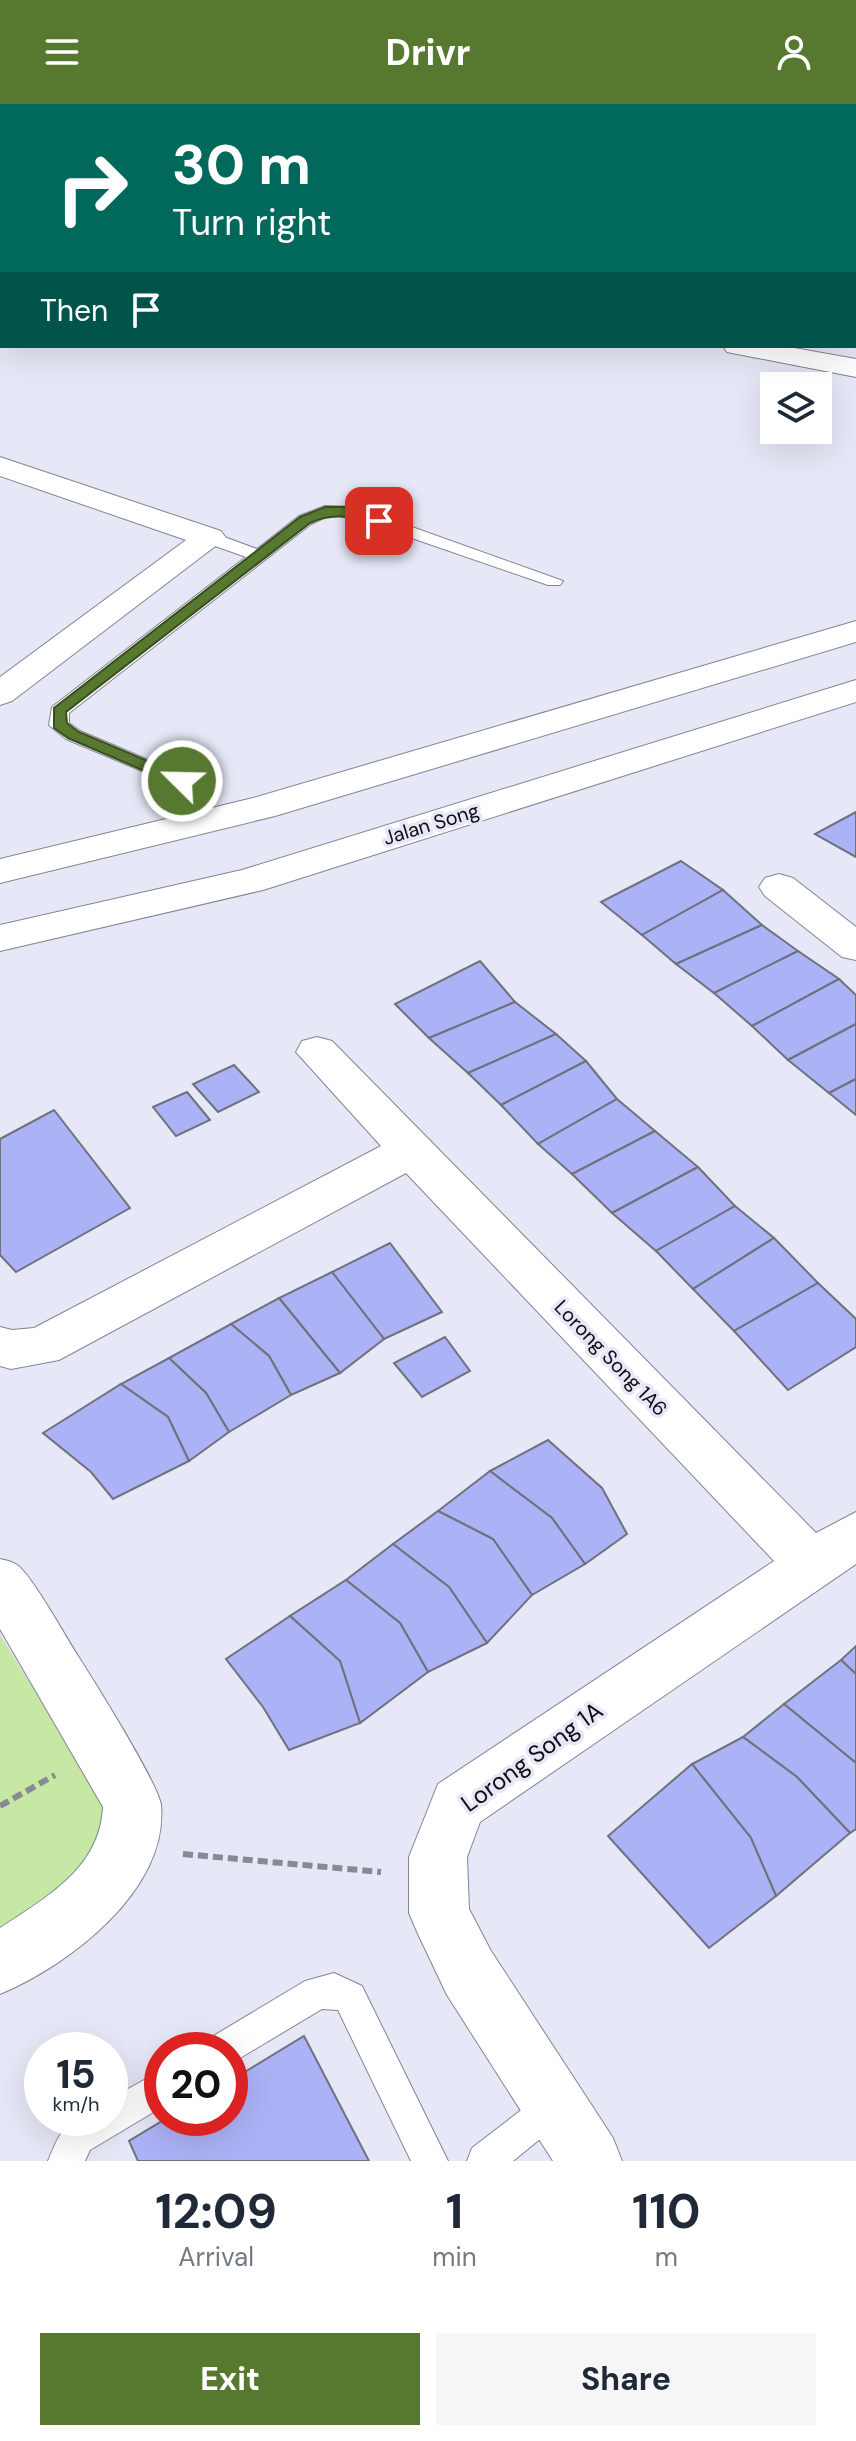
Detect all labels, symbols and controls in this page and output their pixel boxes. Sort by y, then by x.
text: Drivr [385,29,471,76]
icon: menu [40,30,84,74]
icon: person [772,30,816,74]
text: 30 m [172,128,311,201]
icon: right [40,136,144,240]
text: Turn right [172,199,331,246]
icon: arrive [124,288,168,332]
text: Then [40,291,108,330]
map controls [760,372,832,444]
button: layers [760,372,832,444]
pin [345,487,413,555]
icon: arrive [357,499,401,543]
position arrow [140,739,224,823]
street label: Jalan Song [380,797,482,851]
street label: Lorong Song 1A6 [549,1294,673,1422]
street label: Lorong Song 1A [455,1695,609,1818]
speed limit sign: 20 [144,2032,248,2136]
text: 15 [56,2048,96,2100]
text: km/h [52,2091,100,2117]
text: 12:09 [155,2180,277,2243]
text: 1 [446,2180,463,2243]
text: 110 [632,2180,701,2243]
text: Arrival [178,2240,254,2274]
text: min [432,2240,477,2274]
text: m [655,2240,678,2274]
button: Exit [40,2333,420,2425]
button: Share [436,2333,816,2425]

